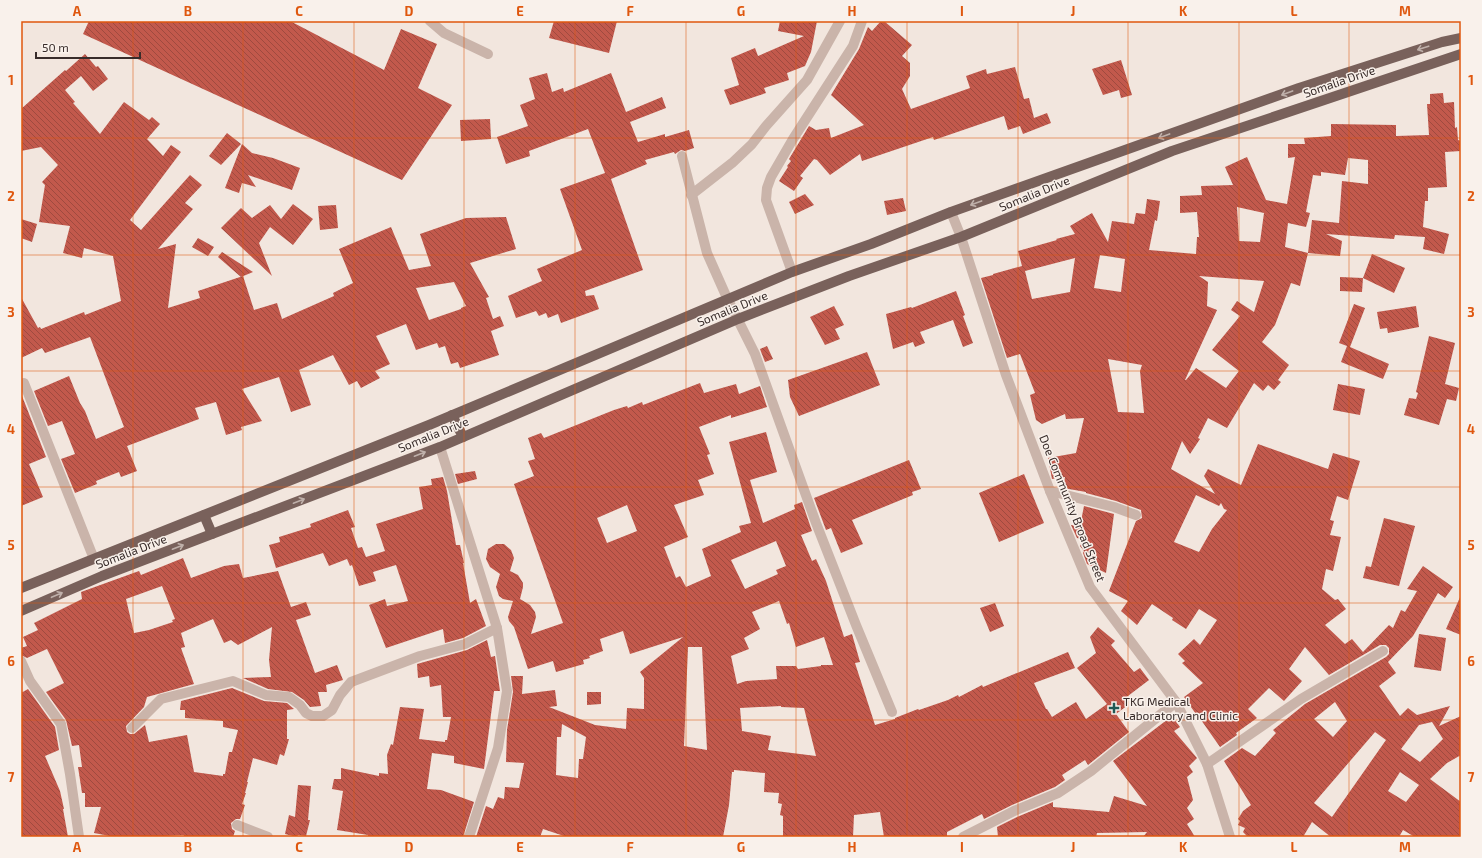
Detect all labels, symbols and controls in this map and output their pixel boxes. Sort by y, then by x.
text: A [73,3,82,19]
text: B [184,3,192,19]
text: C [295,3,303,19]
text: D [405,3,414,19]
text: E [516,3,524,19]
text: F [626,3,634,19]
text: G [737,3,745,19]
text: H [848,3,857,19]
text: I [960,3,964,19]
text: J [1071,3,1075,19]
text: K [1179,3,1188,19]
text: L [1291,3,1298,19]
text: M [1399,3,1411,19]
scale bar [36,34,140,60]
text: 50 m [42,40,69,54]
one-way arrow [1417,45,1430,52]
street label: Somalia Drive [1301,62,1377,100]
text: 1 [8,72,14,88]
text: 1 [1468,72,1474,88]
one-way arrow [1281,89,1293,97]
one-way arrow [1158,133,1170,141]
street label: Somalia Drive [997,172,1071,214]
text: 2 [7,188,15,204]
text: 2 [1467,188,1475,204]
one-way arrow [970,200,982,208]
street label: Somalia Drive [695,287,769,329]
text: 3 [7,304,15,320]
text: 3 [1467,304,1475,320]
street label: Somalia Drive [396,413,470,455]
text: 4 [7,421,15,437]
text: 4 [1467,421,1475,437]
street label: Doe Community Broad Street [1037,433,1109,584]
one-way arrow [414,450,426,458]
one-way arrow [293,496,305,504]
street label: Somalia Drive [94,531,168,571]
text: 5 [7,537,15,553]
text: 5 [1467,537,1475,553]
one-way arrow [171,543,183,551]
one-way arrow [50,591,62,599]
text: 6 [7,653,15,669]
text: 6 [1467,653,1475,669]
place label: TKG Medical Laboratory and Clinic [1123,694,1238,722]
marker: TKG Medical Laboratory and Clinic [1108,702,1120,714]
text: 7 [8,769,15,785]
text: 7 [1468,769,1475,785]
text: A [73,839,82,855]
text: B [184,839,192,855]
text: C [295,839,303,855]
text: D [405,839,414,855]
text: E [516,839,524,855]
text: F [626,839,634,855]
text: G [737,839,745,855]
text: H [848,839,857,855]
text: I [960,839,964,855]
text: J [1071,839,1075,855]
text: K [1179,839,1188,855]
text: L [1291,839,1298,855]
text: M [1399,839,1411,855]

